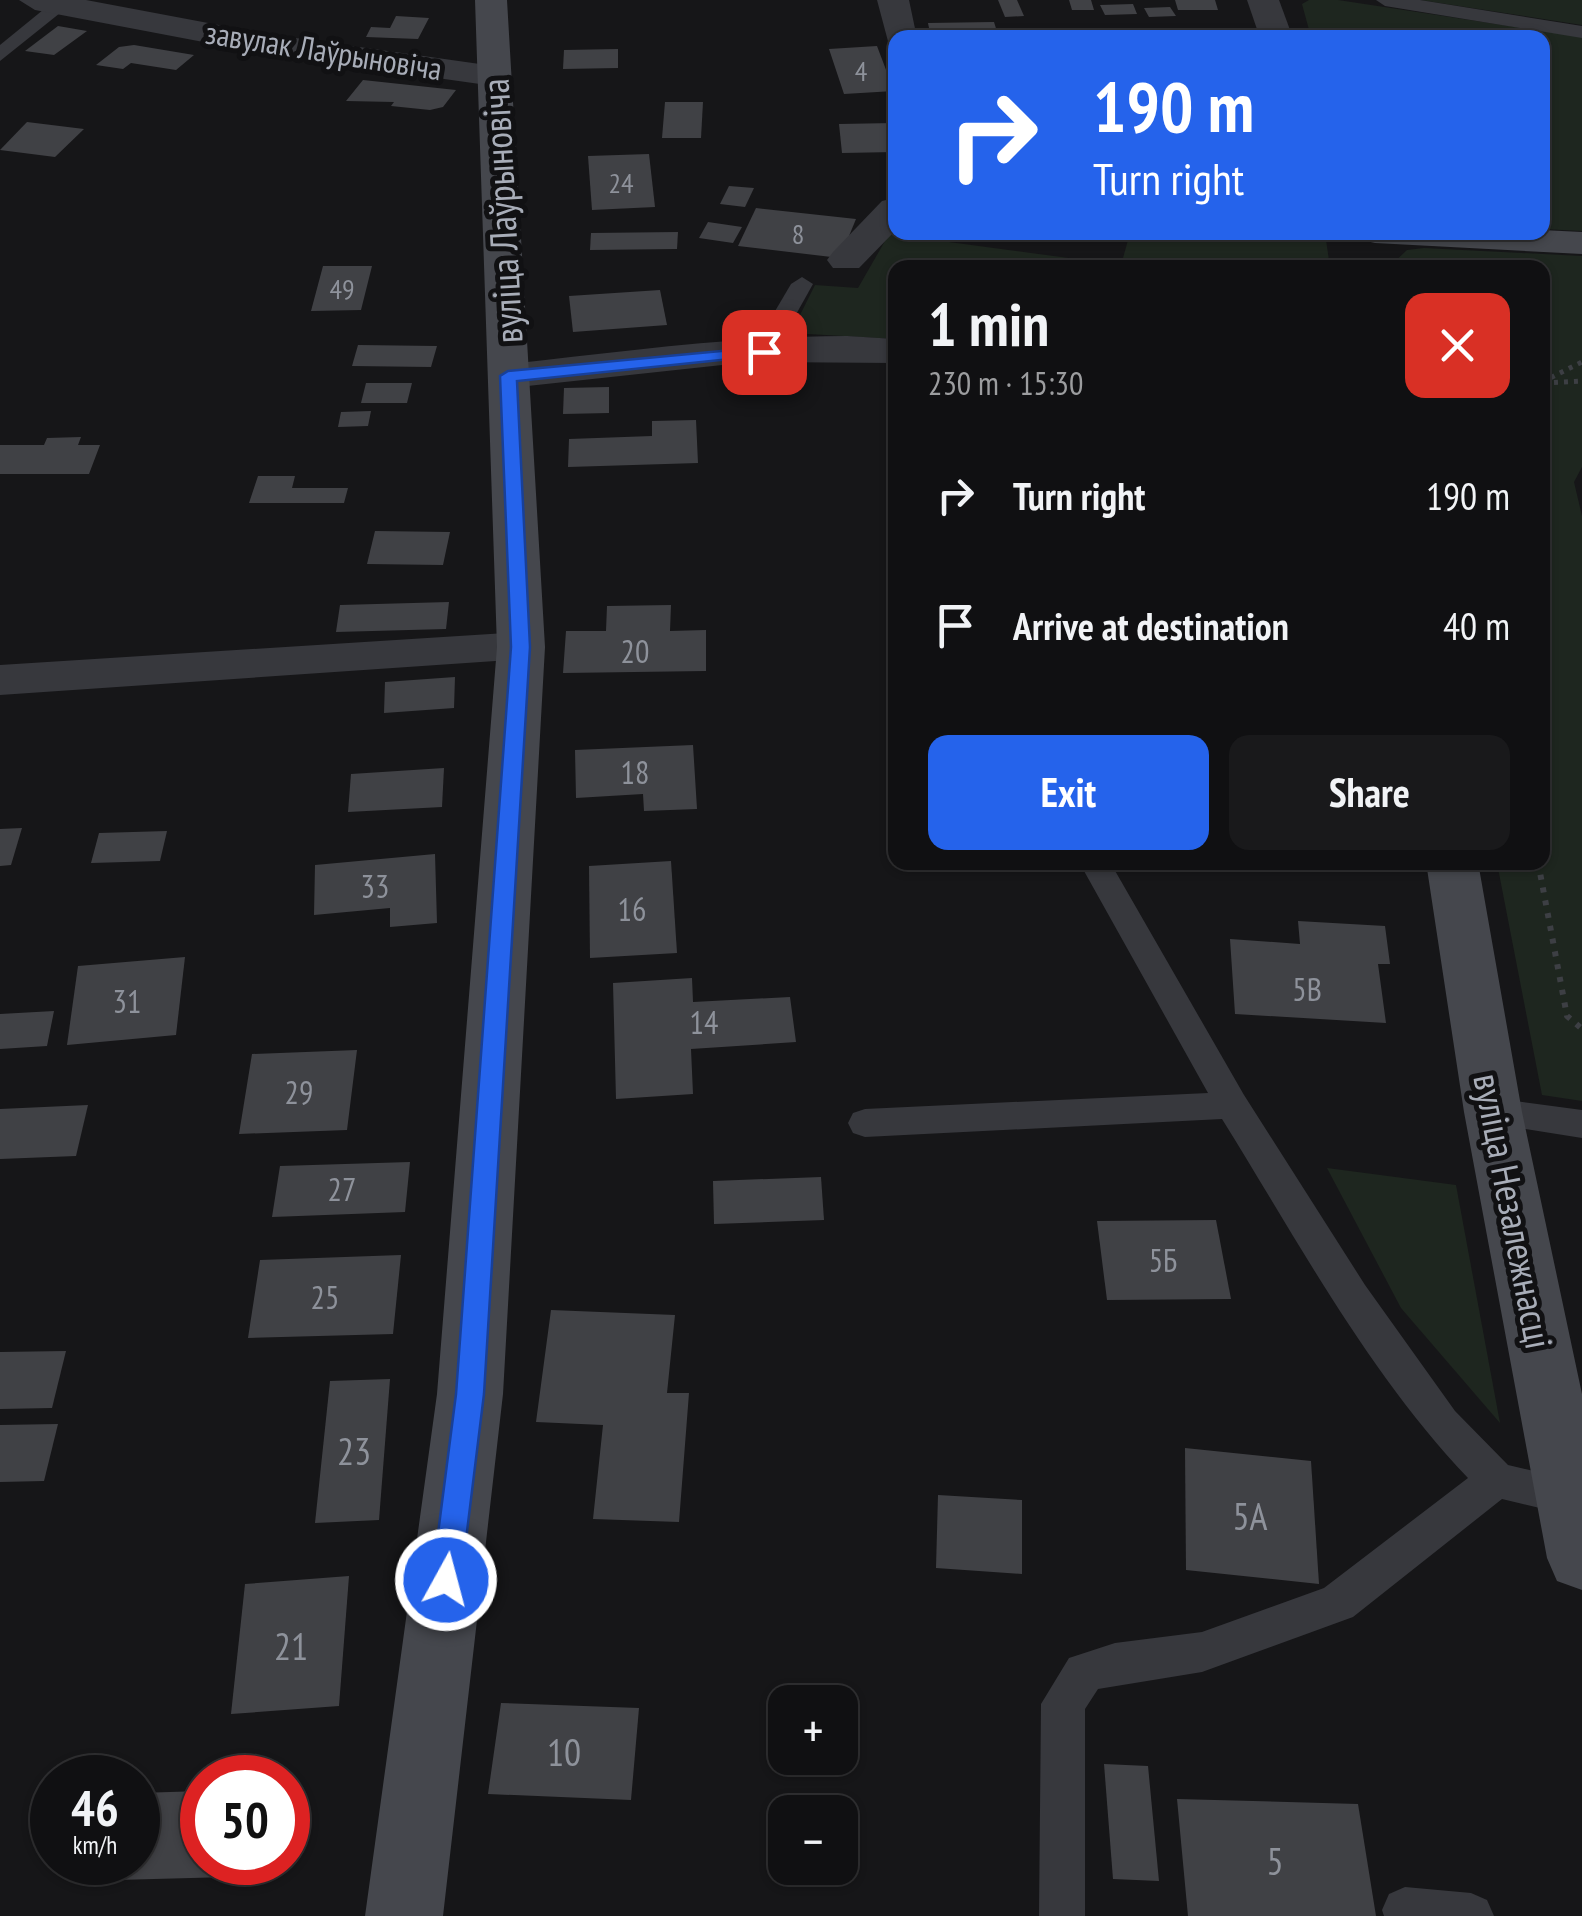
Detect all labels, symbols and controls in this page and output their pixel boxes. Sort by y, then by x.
street label: завулак Лаўрыновіча [203,11,445,89]
house number: 4 [855,52,868,89]
text: 190 m [1093,61,1254,151]
icon: right [928,70,1058,200]
street label: вуліца Лаўрыновіча [470,77,532,345]
text: Turn right [1093,149,1244,207]
house number: 24 [608,164,634,201]
house number: 8 [792,215,804,252]
house number: 49 [329,270,355,307]
text: 1 min [928,285,1049,363]
button: close [1405,293,1510,398]
pin [722,310,807,395]
icon: arrive [737,325,792,380]
text: 230 m · 15:30 [928,362,1083,404]
icon: right [928,468,983,523]
text: Turn right [1013,471,1145,520]
text: 190 m [1426,471,1510,520]
icon: arrive [928,598,983,653]
text: Arrive at destination [1013,601,1289,650]
text: 40 m [1443,601,1510,650]
house number: 20 [621,630,649,672]
button: Exit [928,735,1209,850]
button: Share [1229,735,1510,850]
house number: 18 [621,751,649,793]
house number: 33 [361,865,389,907]
house number: 16 [618,888,646,930]
house number: 5В [1292,968,1322,1010]
house number: 31 [113,980,141,1022]
house number: 14 [690,1001,718,1043]
street label: вуліца Незалежнасці [1463,1069,1565,1353]
house number: 29 [285,1071,313,1113]
house number: 27 [328,1168,356,1210]
house number: 5Б [1149,1239,1177,1281]
house number: 25 [311,1276,339,1318]
house number: 23 [337,1426,371,1475]
house number: 5А [1232,1491,1268,1540]
position arrow [394,1528,498,1632]
house number: 21 [274,1621,308,1670]
map controls [768,1685,858,1885]
button: + [768,1685,858,1775]
house number: 10 [547,1727,581,1776]
speed limit sign: 50 [180,1755,310,1885]
text: 46 [71,1775,119,1840]
button: − [768,1795,858,1885]
text: km/h [73,1829,117,1861]
house number: 5 [1266,1836,1284,1885]

